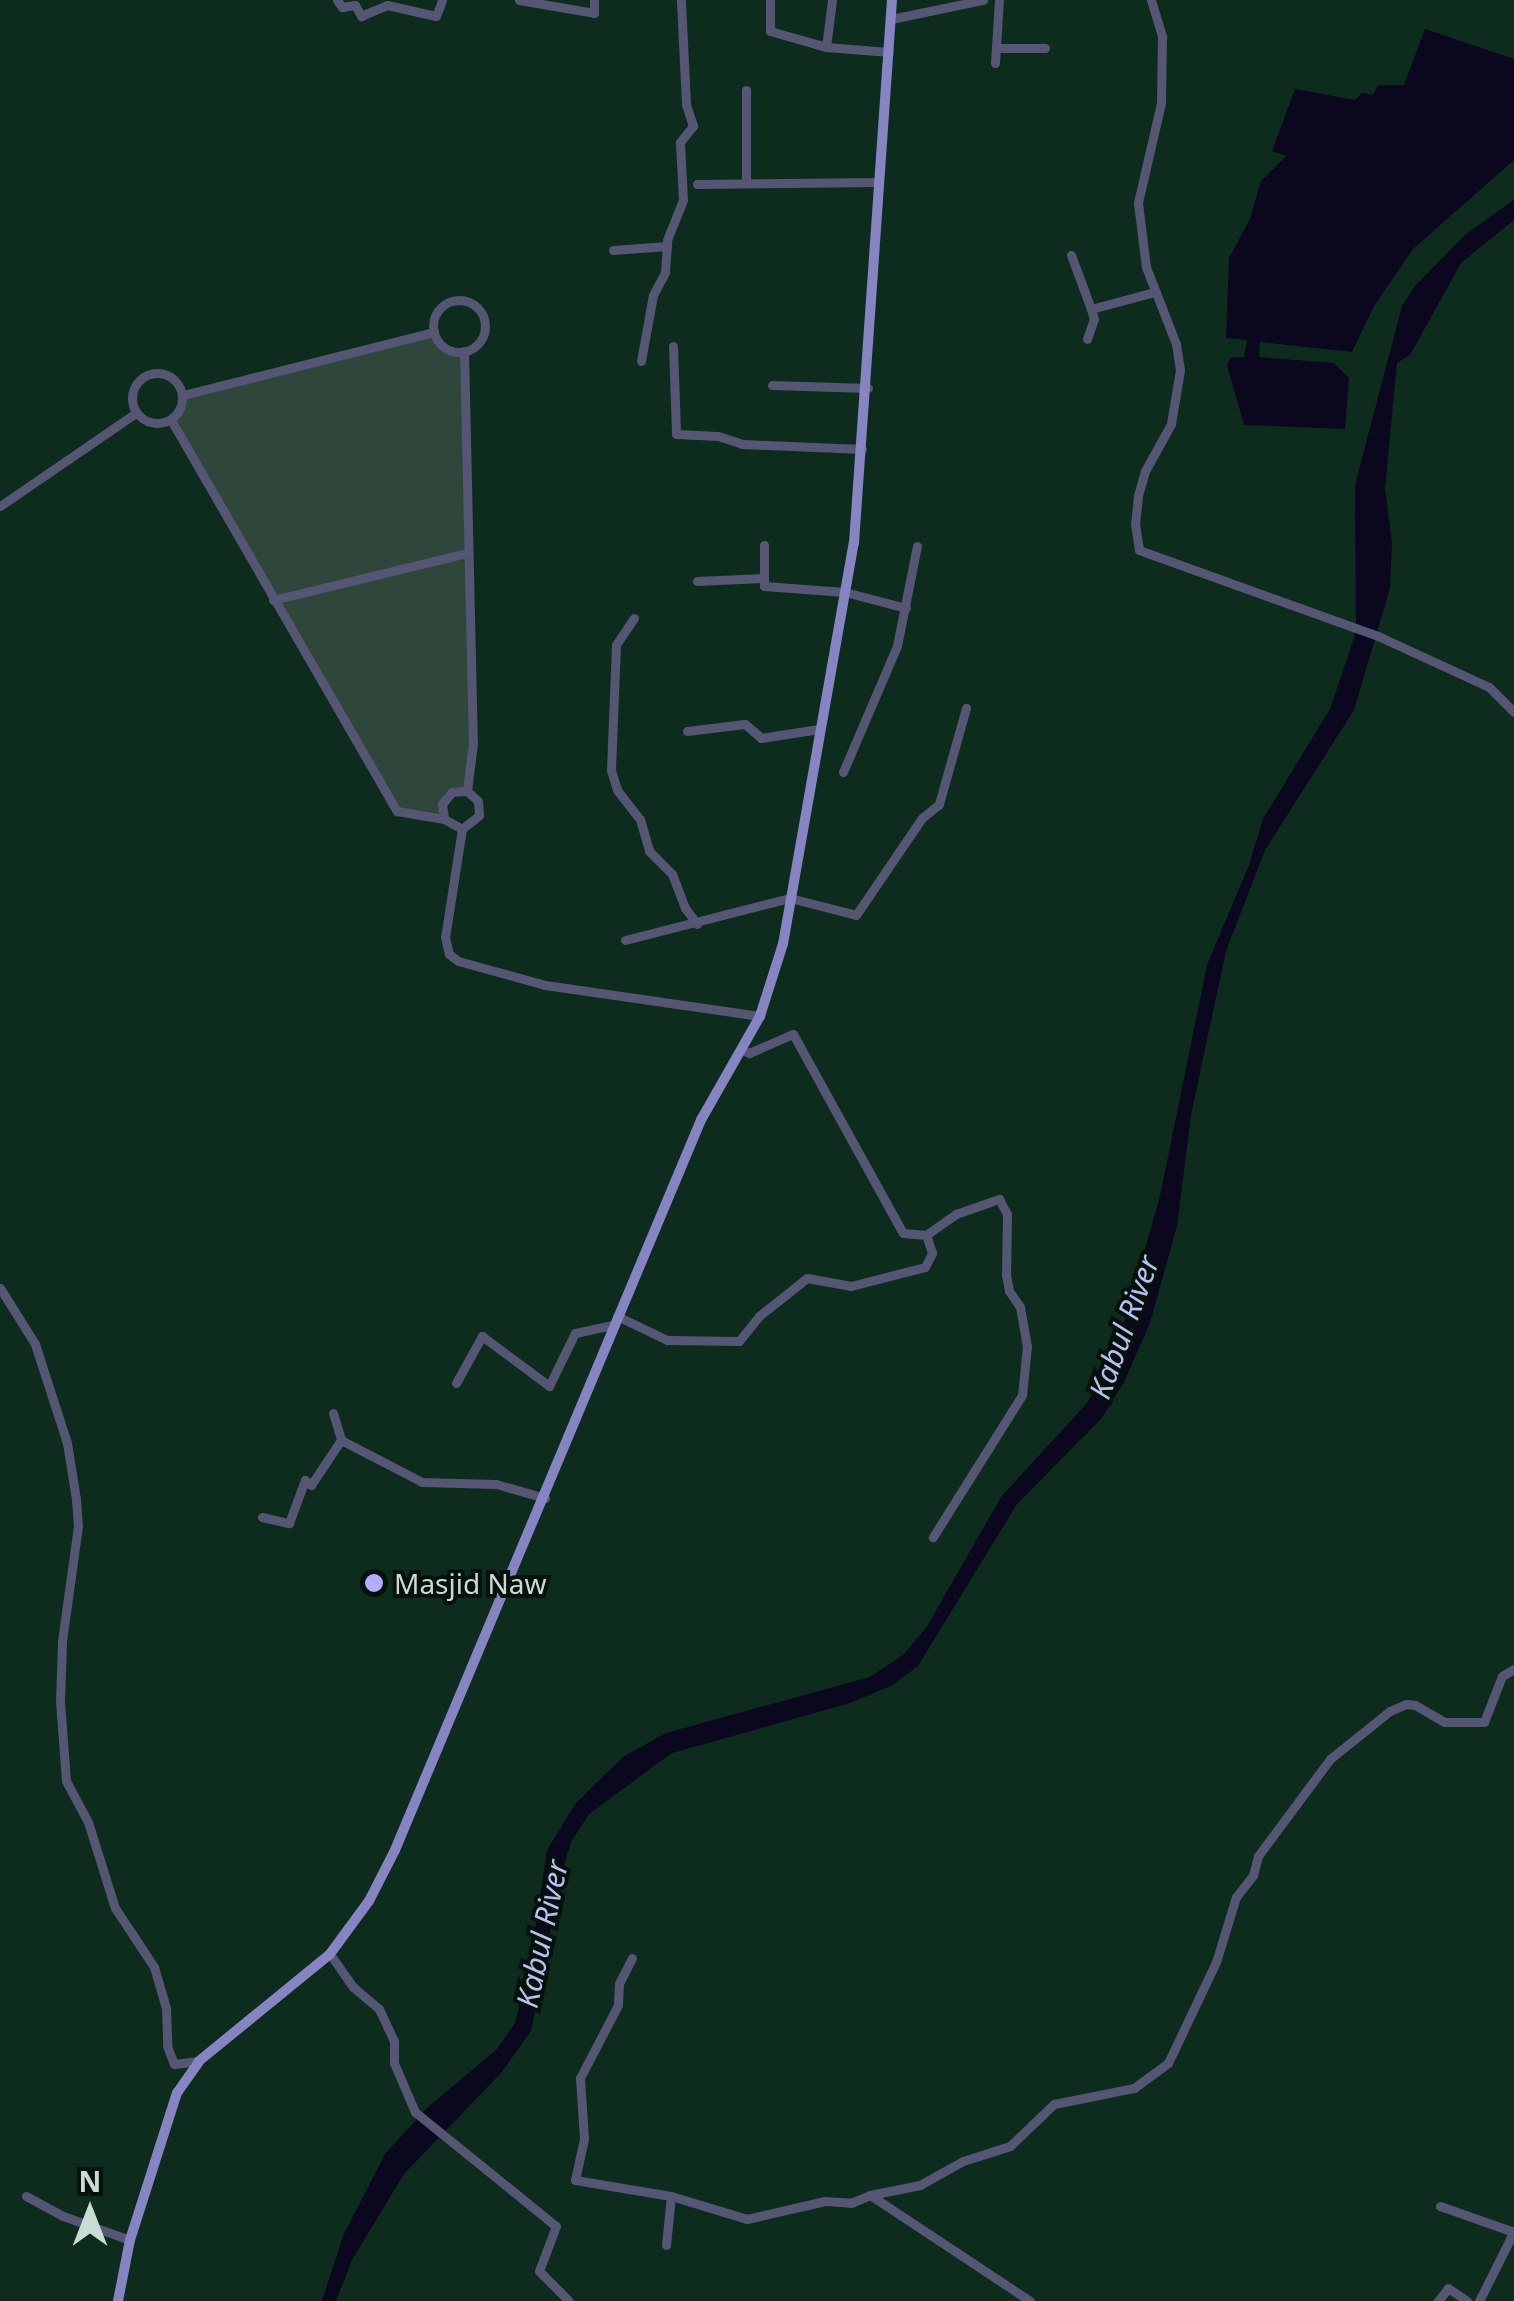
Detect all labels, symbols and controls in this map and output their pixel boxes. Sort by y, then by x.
water label: Kabul River [1081,1250,1167,1404]
place label: Masjid Naw [394,1566,546,1600]
marker: Masjid Naw [363,1572,385,1594]
water label: Kabul River [509,1857,575,2011]
north arrow [40,2161,140,2261]
text: N [79,2162,101,2200]

